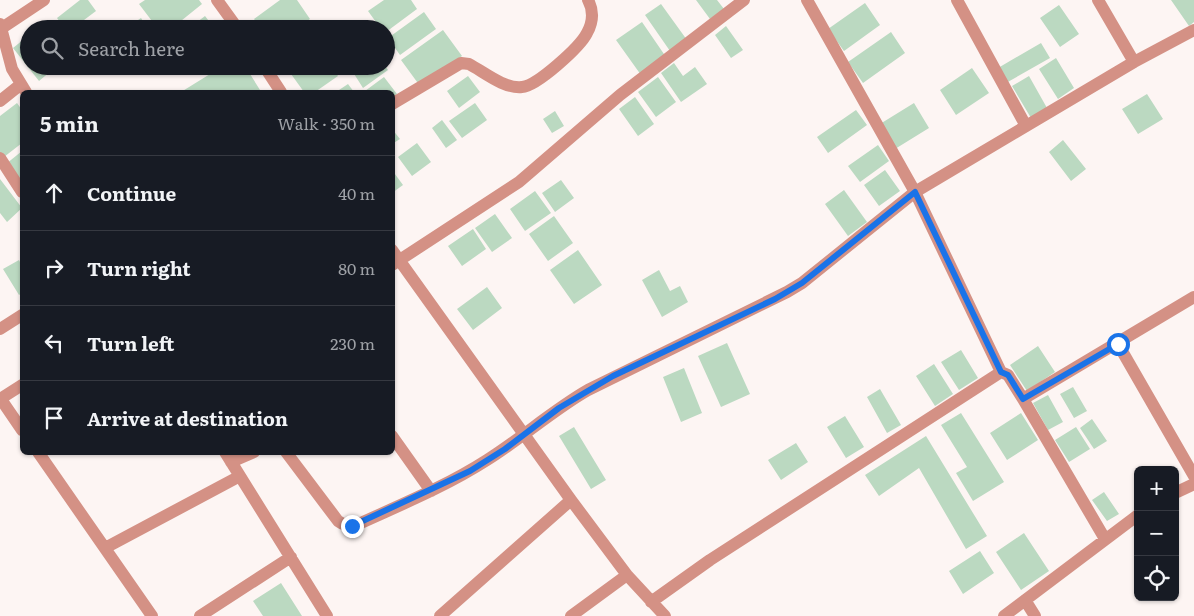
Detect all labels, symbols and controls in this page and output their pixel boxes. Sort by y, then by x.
search box [20,20,395,75]
icon: search [38,34,66,62]
text: Search here [78,34,185,62]
text: 5 min [40,107,99,138]
text: Walk · 350 m [278,111,375,135]
icon: ahead [40,179,68,207]
text: Continue [87,179,176,207]
text: 40 m [338,181,375,205]
icon: right [40,254,68,282]
text: Turn right [87,254,191,282]
text: 80 m [338,256,375,280]
icon: left [40,329,68,357]
text: Turn left [87,329,174,357]
text: 230 m [330,331,375,355]
route start [1107,333,1130,356]
icon: arrive [40,404,68,432]
text: Arrive at destination [87,404,288,432]
map controls [1134,466,1179,601]
button: + [1134,466,1179,511]
button: − [1134,511,1179,556]
route end [341,515,364,538]
button: locate [1134,556,1179,601]

